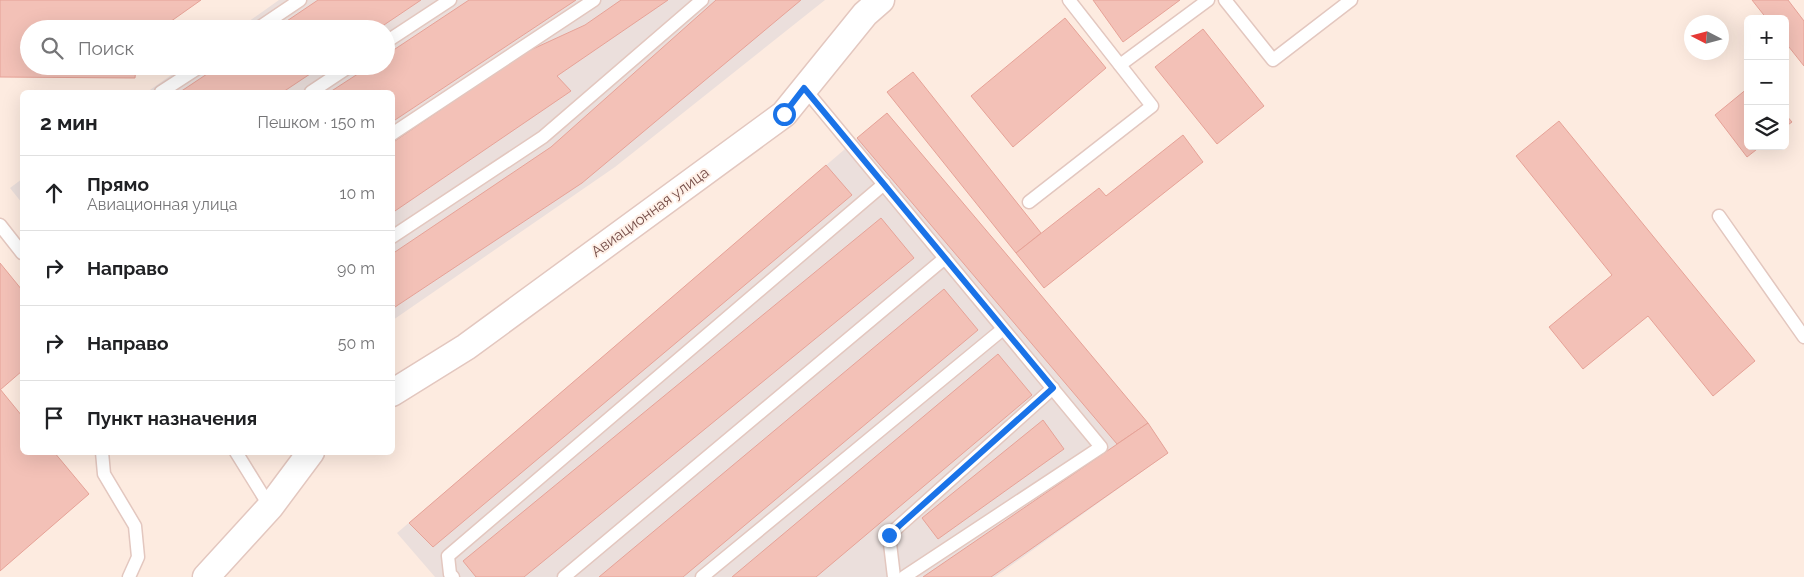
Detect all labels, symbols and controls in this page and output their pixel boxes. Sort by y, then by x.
north arrow [1684,15,1729,60]
map controls [1744,15,1789,150]
button: + [1744,15,1789,60]
search box [20,20,395,75]
icon: search [38,34,66,62]
text: Поиск [78,37,134,59]
button: − [1744,60,1789,105]
route start [773,103,796,126]
button: layers [1744,105,1789,150]
text: 2 мин [40,110,98,135]
text: Пешком · 150 m [257,113,375,132]
street label: Авиационная улица [588,163,712,261]
text: Прямо [87,173,149,195]
icon: ahead [40,179,68,207]
text: 10 m [340,184,375,203]
text: Авиационная улица [87,195,237,214]
icon: right [40,254,68,282]
text: Направо [87,257,168,279]
text: 90 m [337,259,375,278]
icon: right [40,329,68,357]
text: Направо [87,332,168,354]
text: 50 m [338,334,375,353]
icon: arrive [40,404,68,432]
text: Пункт назначения [87,407,257,429]
route end [878,524,901,547]

